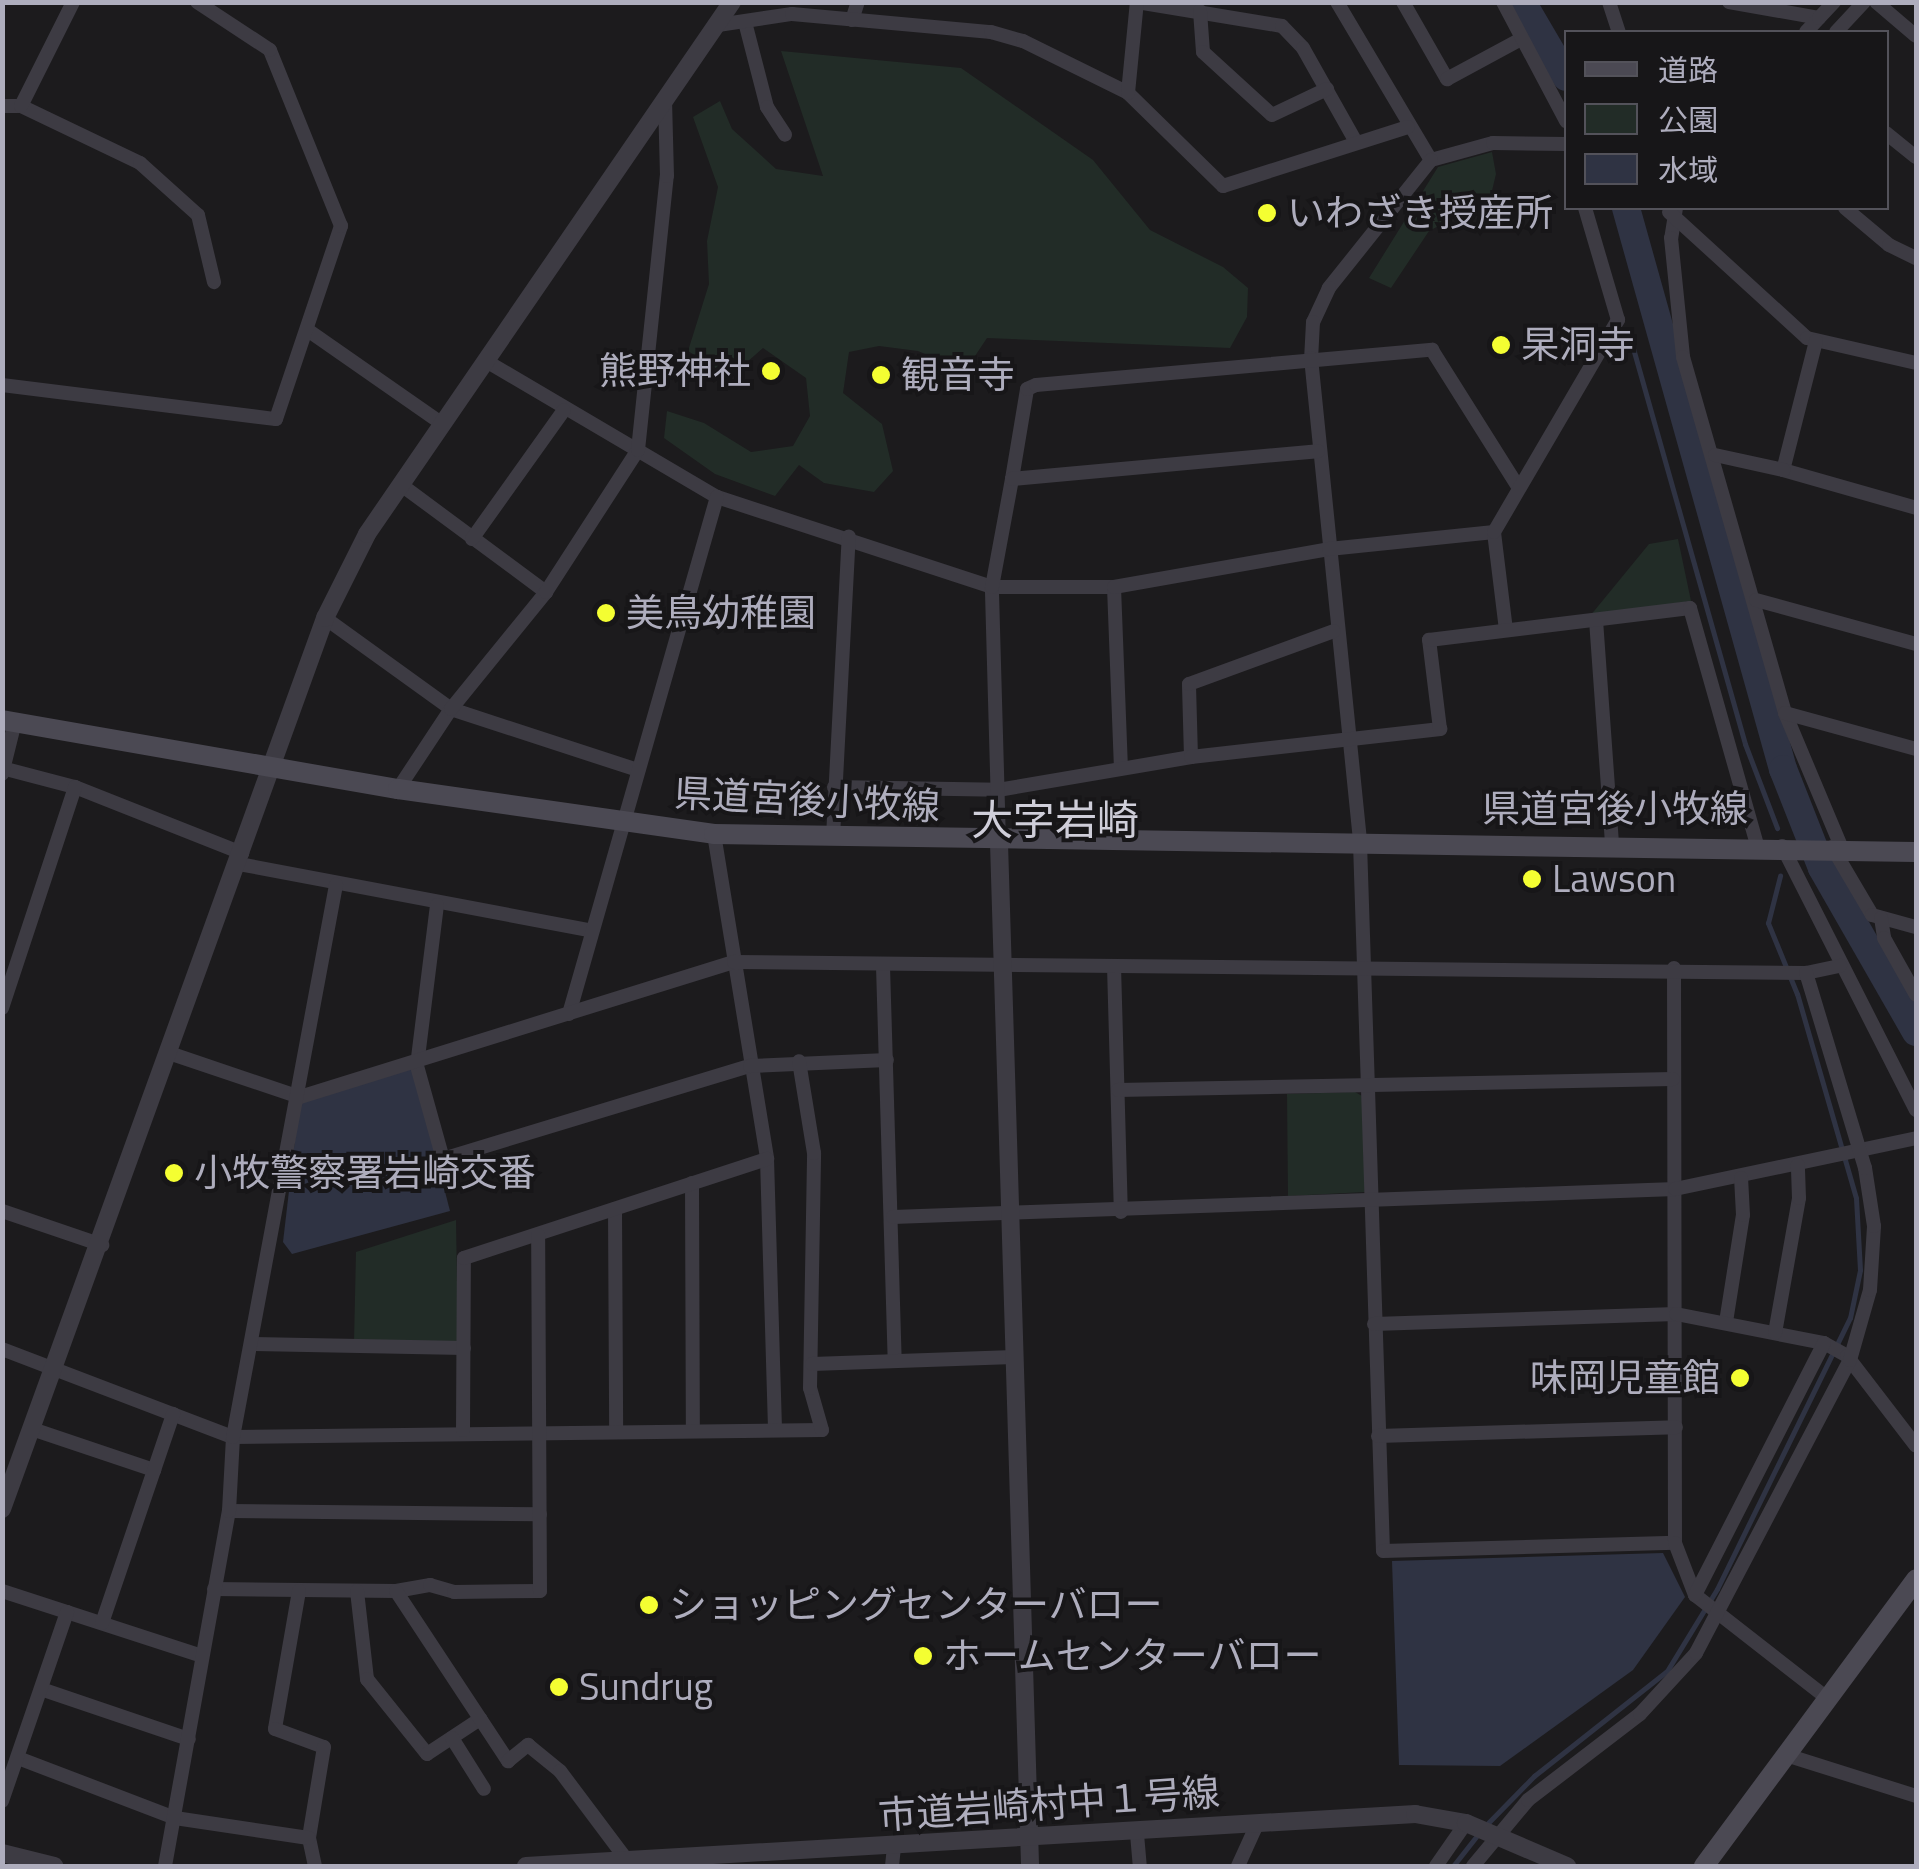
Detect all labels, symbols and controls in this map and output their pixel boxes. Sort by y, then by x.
legend [1564,30,1889,210]
text: 道路 [1658,47,1718,93]
text: 公園 [1658,97,1718,143]
text: 水域 [1658,147,1718,193]
place label: いわざき授産所 [1287,190,1553,236]
marker: いわざき授産所 [1256,202,1278,224]
place label: 杲洞寺 [1521,322,1635,368]
marker: 杲洞寺 [1490,334,1512,356]
place label: 熊野神社 [599,348,751,394]
place label: 観音寺 [901,352,1015,398]
marker: 熊野神社 [760,360,782,382]
marker: 観音寺 [870,364,892,386]
place label: 美鳥幼稚園 [626,590,816,636]
marker: 美鳥幼稚園 [595,602,617,624]
street label: 県道宮後小牧線 [673,770,941,830]
street label: 県道宮後小牧線 [1482,786,1748,832]
district label: 大字岩崎 [971,794,1139,844]
place label: Lawson [1552,856,1676,902]
marker: Lawson [1521,868,1543,890]
place label: 小牧警察署岩崎交番 [194,1150,536,1196]
marker: 小牧警察署岩崎交番 [163,1162,185,1184]
place label: 味岡児童館 [1530,1355,1720,1401]
marker: 味岡児童館 [1729,1367,1751,1389]
place label: ショッピングセンターバロー [669,1582,1163,1628]
marker: ショッピングセンターバロー [638,1594,660,1616]
place label: ホームセンターバロー [943,1633,1323,1679]
marker: ホームセンターバロー [912,1645,934,1667]
place label: Sundrug [579,1664,713,1710]
marker: Sundrug [548,1676,570,1698]
street label: 市道岩崎村中１号線 [877,1769,1221,1839]

